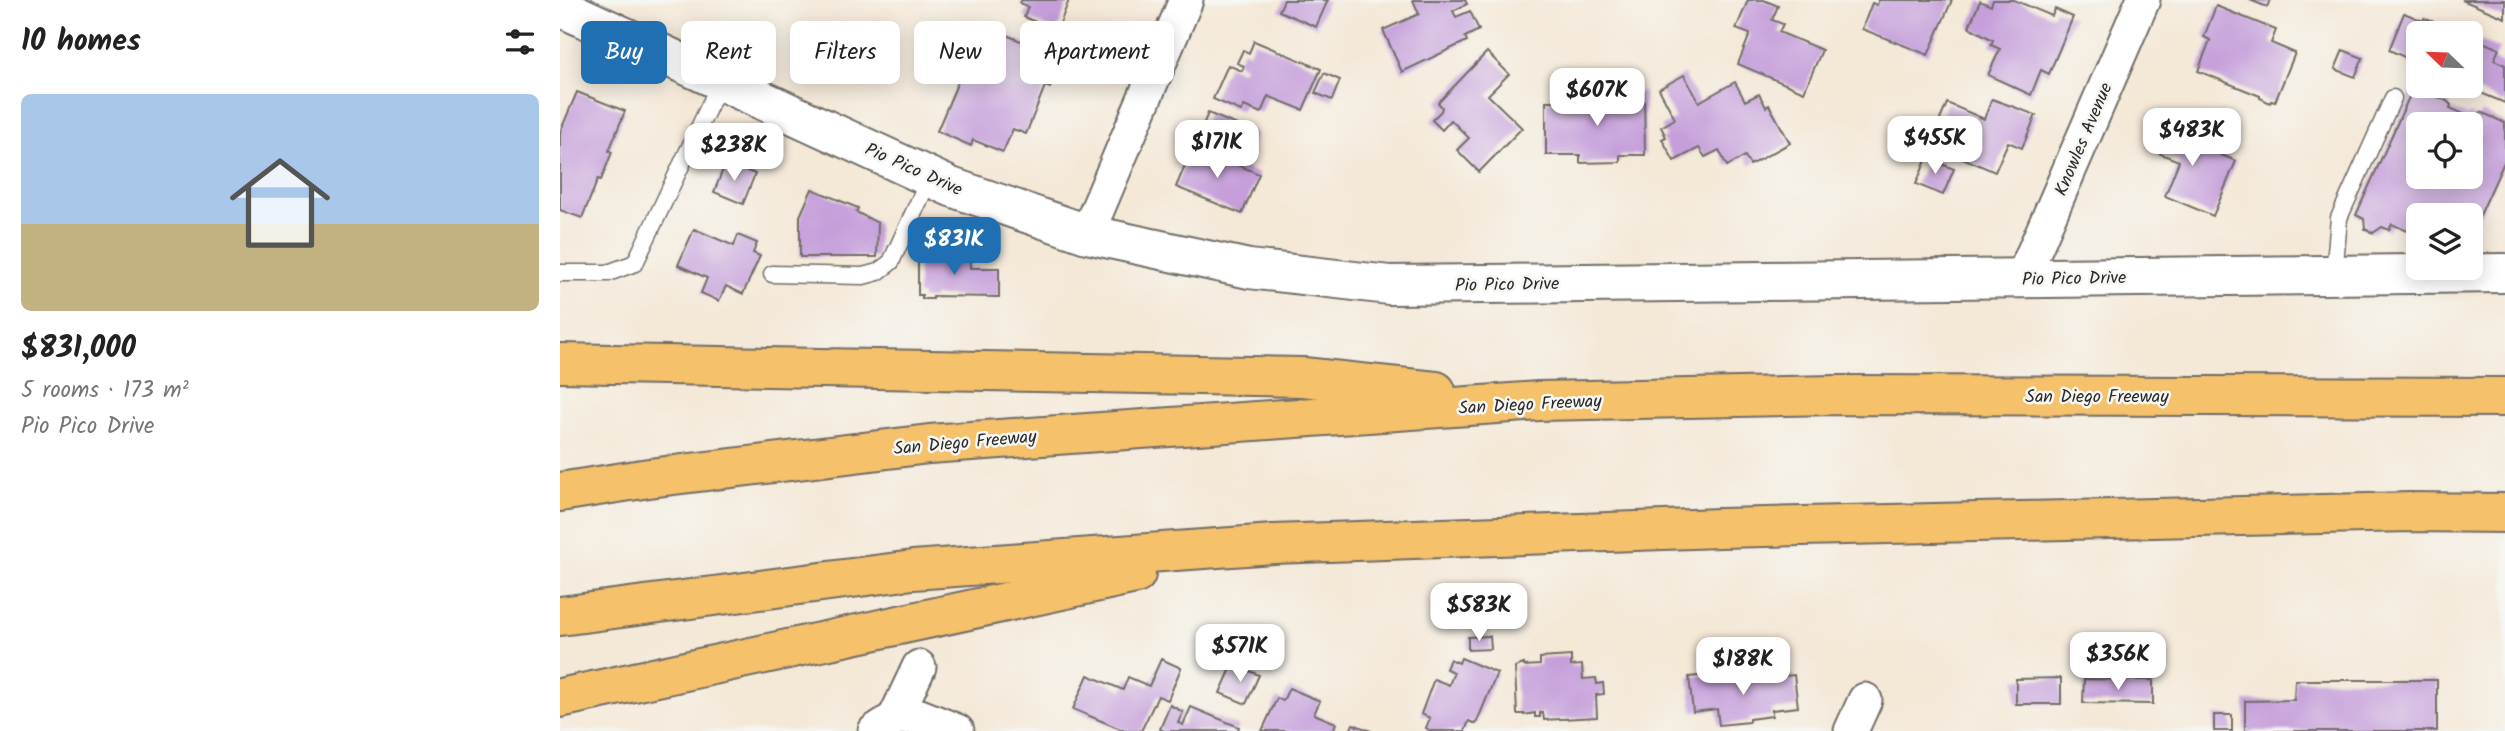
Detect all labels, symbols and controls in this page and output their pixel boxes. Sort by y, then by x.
text: 10 homes [21,18,141,66]
chip: Buy [581,21,667,84]
chip: Rent [681,21,776,84]
chip: Filters [790,21,900,84]
chip: New [914,21,1006,84]
chip: Apartment [1020,21,1174,84]
north arrow [2406,21,2483,98]
map controls [2406,21,2483,280]
icon: filters [501,23,539,61]
pin: $607K [1548,68,1646,128]
text: $607K [1566,73,1628,109]
street label: Knowles Avenue [2047,78,2121,201]
pin: $483K [2143,108,2241,168]
button: locate [2406,112,2483,189]
text: $483K [2159,113,2225,149]
pin: $455K [1886,116,1984,176]
pin: $171K [1168,120,1266,180]
text: $455K [1903,121,1967,157]
pin: $238K [685,124,783,183]
text: $171K [1191,125,1243,161]
text: $238K [700,128,768,164]
street label: Pio Pico Drive [860,136,967,205]
icon: home [217,140,343,266]
button: layers [2406,203,2483,280]
pin: $831K [905,218,1003,277]
text: $831K [924,222,984,258]
street label: Pio Pico Drive [2022,264,2126,295]
street label: Pio Pico Drive [1455,270,1559,301]
text: $831,000 [21,325,136,373]
text: 5 rooms · 173 m² [21,373,189,409]
street label: San Diego Freeway [2025,383,2169,412]
street label: San Diego Freeway [1458,387,1603,424]
text: Pio Pico Drive [21,409,154,445]
street label: San Diego Freeway [892,423,1038,464]
pin: $583K [1430,584,1528,643]
text: $583K [1446,588,1512,624]
pin: $571K [1191,624,1289,684]
text: $571K [1212,629,1268,665]
pin: $356K [2069,632,2167,692]
text: $356K [2086,637,2150,673]
pin: $188K [1694,638,1792,697]
text: $188K [1712,642,1774,678]

